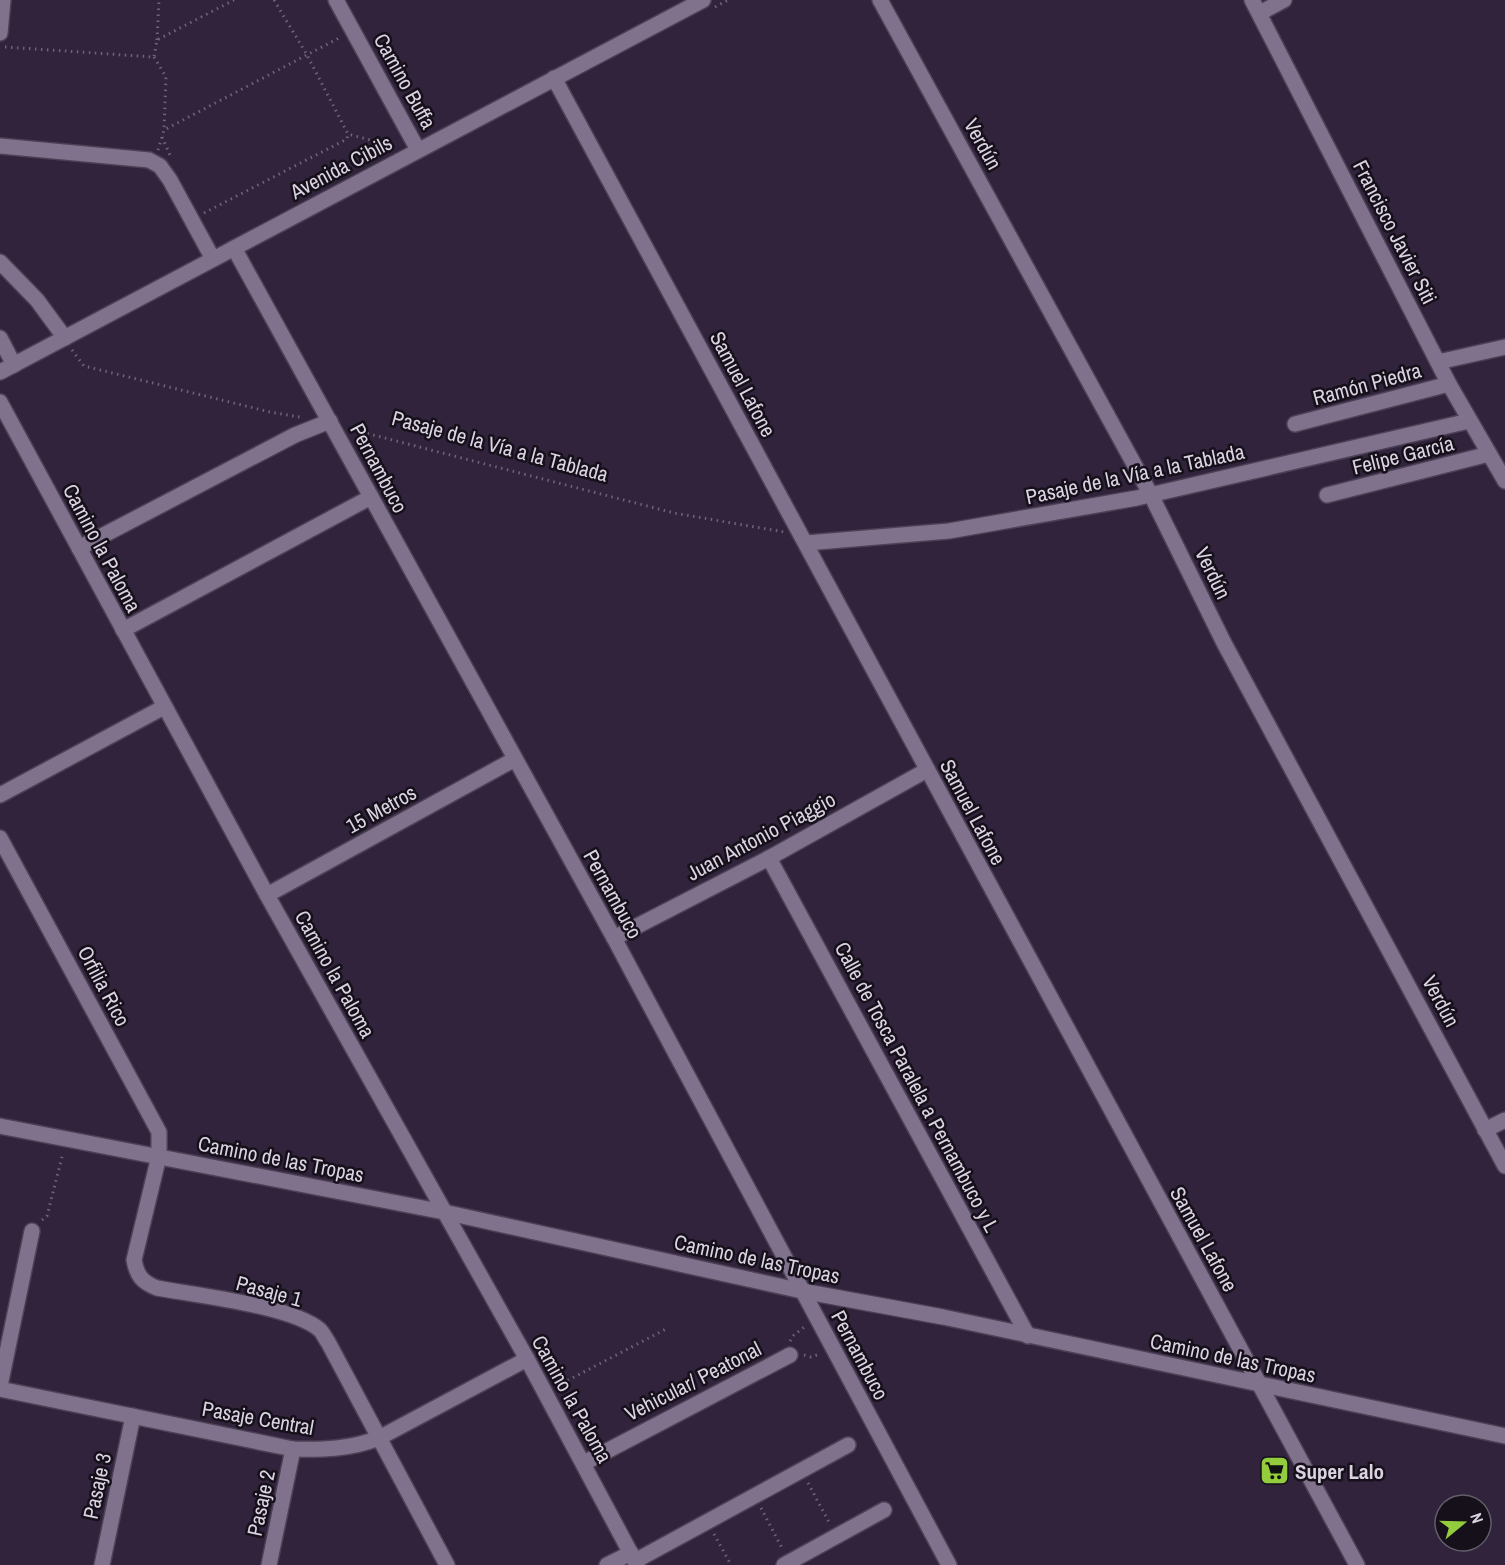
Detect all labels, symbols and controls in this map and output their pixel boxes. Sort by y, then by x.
street label: Camino Buffa [367,28,443,134]
street label: Verdún [957,113,1009,175]
street label: Avenida Cibils [284,128,397,206]
street label: Francisco Javier Siti [1346,155,1444,309]
street label: Samuel Lafone [703,326,783,442]
street label: Ramón Piedra [1310,356,1425,412]
street label: Pasaje de la Vía a la Tablada [389,403,612,489]
street label: Pernambuco [343,418,415,518]
street label: Felipe García [1349,428,1457,482]
street label: Pasaje de la Vía a la Tablada [1023,437,1247,511]
street label: Camino la Paloma [56,479,148,618]
street label: Verdún [1188,542,1238,604]
street label: Samuel Lafone [933,754,1013,870]
street label: 15 Metros [340,778,422,840]
street label: Juan Antonio Piaggio [681,785,841,887]
street label: Pernambuco [577,844,649,944]
street label: Camino la Paloma [288,905,382,1043]
street label: Calle de Tosca Paralela a Pernambuco y L [828,937,1006,1238]
street label: Orfilia Rico [71,941,137,1031]
street label: Verdún [1415,970,1467,1032]
street label: Camino de las Tropas [196,1129,366,1189]
street label: Samuel Lafone [1163,1181,1245,1297]
street label: Camino de las Tropas [672,1227,842,1291]
street label: Pasaje 1 [233,1268,306,1314]
street label: Pernambuco [824,1305,896,1405]
street label: Camino de las Tropas [1148,1326,1318,1390]
street label: Camino la Paloma [525,1330,619,1468]
street label: Vehicular/ Peatonal [620,1334,766,1428]
street label: Pasaje Central [200,1394,316,1442]
street label: Pasaje 3 [76,1450,118,1522]
supermarket icon: Super Lalo [1258,1455,1290,1487]
place label: Super Lalo [1295,1457,1384,1486]
street label: Pasaje 2 [240,1467,282,1539]
north arrow [1433,1493,1493,1553]
text: N [1465,1510,1489,1526]

